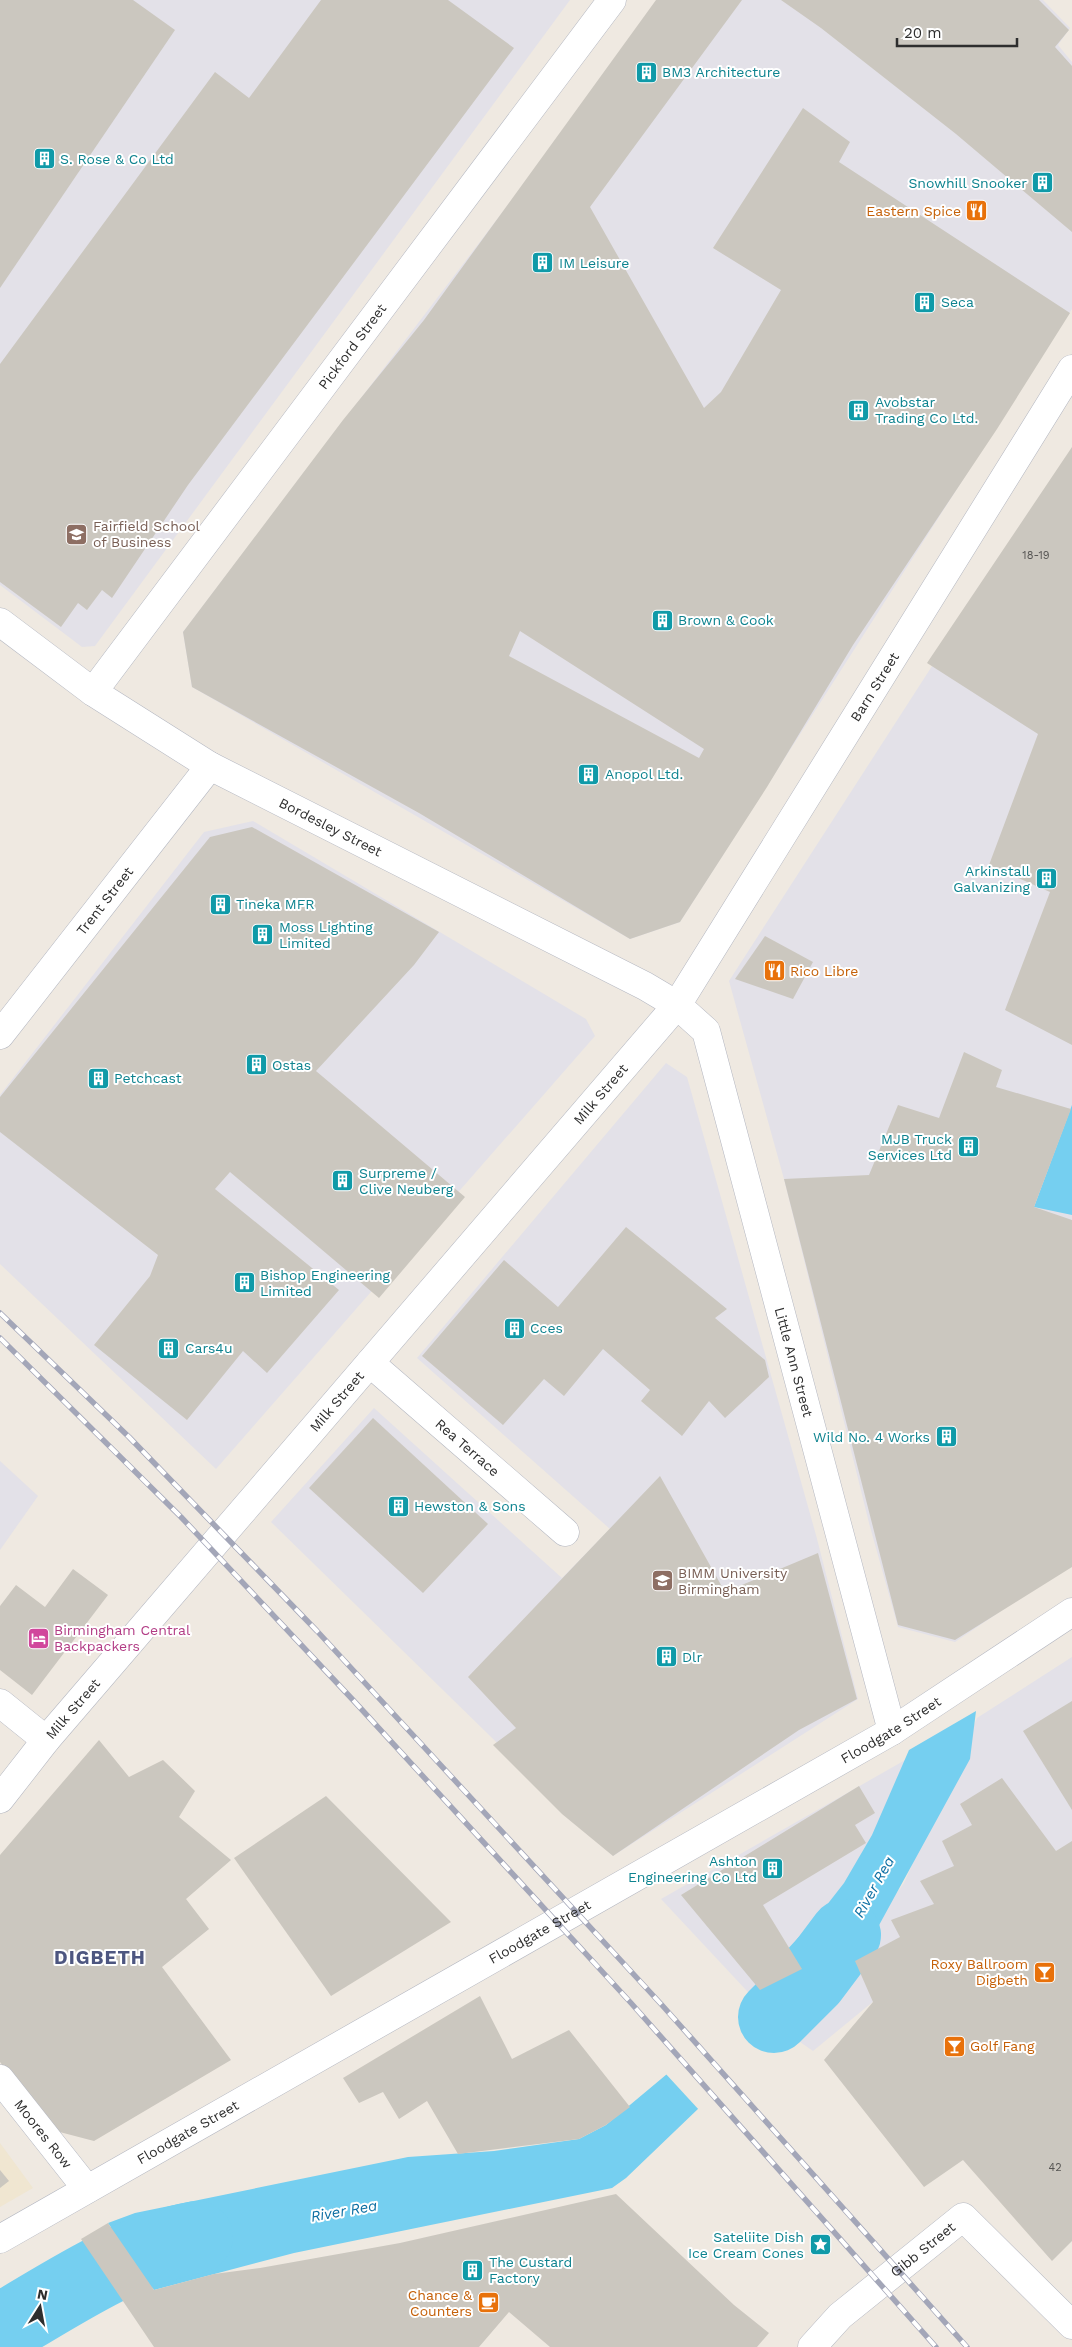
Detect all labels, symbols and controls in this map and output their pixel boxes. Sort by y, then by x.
scale bar [897,15,1017,47]
text: 20 m [904,24,942,42]
building icon: BM3 Architecture [634,60,658,84]
place label: BM3 Architecture [662,64,780,80]
building icon: S. Rose & Co Ltd [32,147,56,171]
place label: S. Rose & Co Ltd [60,151,174,167]
building icon: Snowhill Snooker [1031,171,1055,195]
place label: Snowhill Snooker [908,175,1027,191]
restaurant icon: Eastern Spice [965,199,989,223]
place label: Eastern Spice [866,203,961,219]
building icon: IM Leisure [531,251,555,275]
place label: IM Leisure [559,255,629,271]
building icon: Seca [913,290,937,314]
place label: Seca [941,294,974,310]
street label: Pickford Street [315,300,390,392]
place label: Avobstar Trading Co Ltd. [875,394,978,426]
building icon: Avobstar Trading Co Ltd. [847,398,871,422]
place label: Fairfield School of Business [93,518,201,550]
school or university icon: Fairfield School of Business [65,522,89,546]
house number: 18-19 [1022,549,1050,562]
building icon: Brown & Cook [650,608,674,632]
place label: Brown & Cook [678,612,774,628]
street label: Barn Street [847,649,902,724]
building icon: Anopol Ltd. [577,762,601,786]
place label: Anopol Ltd. [605,766,683,782]
street label: Bordesley Street [276,794,385,860]
street label: Trent Street [73,863,136,938]
place label: Arkinstall Galvanizing [953,863,1031,895]
building icon: Arkinstall Galvanizing [1034,867,1058,891]
building icon: Tineka MFR [208,892,232,916]
place label: Tineka MFR [236,896,315,912]
place label: Moss Lighting Limited [279,919,373,951]
building icon: Moss Lighting Limited [251,923,275,947]
restaurant icon: Rico Libre [762,959,786,983]
place label: Rico Libre [790,963,858,979]
building icon: Ostas [244,1053,268,1077]
place label: Ostas [272,1057,311,1073]
street label: Milk Street [570,1061,631,1128]
building icon: Petchcast [86,1066,110,1090]
place label: Petchcast [114,1070,182,1086]
place label: MJB Truck Services Ltd [868,1131,952,1163]
building icon: MJB Truck Services Ltd [956,1135,980,1159]
place label: Surpreme / Clive Neuberg [359,1165,454,1197]
building icon: Surpreme / Clive Neuberg [331,1169,355,1193]
place label: Bishop Engineering Limited [260,1267,391,1299]
building icon: Bishop Engineering Limited [232,1271,256,1295]
street label: Little Ann Street [772,1305,816,1419]
building icon: Cces [502,1316,526,1340]
place label: Cces [530,1320,563,1336]
building icon: Cars4u [157,1336,181,1360]
place label: Cars4u [185,1340,233,1356]
street label: Milk Street [306,1368,367,1435]
street label: Rea Terrace [432,1415,503,1479]
building icon: Wild No. 4 Works [934,1425,958,1449]
place label: Wild No. 4 Works [813,1429,930,1445]
building icon: Hewston & Sons [386,1494,410,1518]
place label: Hewston & Sons [414,1498,526,1514]
place label: BIMM University Birmingham [678,1565,788,1597]
school or university icon: BIMM University Birmingham [650,1569,674,1593]
place label: Birmingham Central Backpackers [54,1622,191,1654]
hotel icon: Birmingham Central Backpackers [26,1626,50,1650]
building icon: Dlr [654,1645,678,1669]
place label: Dlr [682,1649,702,1665]
street label: Milk Street [42,1675,103,1742]
street label: Floodgate Street [838,1693,944,1767]
place label: Ashton Engineering Co Ltd [628,1853,757,1885]
water label: River Rea [850,1853,898,1921]
building icon: Ashton Engineering Co Ltd [761,1857,785,1881]
street label: Floodgate Street [486,1896,593,1967]
district label: DIGBETH [54,1946,146,1969]
place label: Roxy Ballroom Digbeth [930,1956,1028,1988]
bar icon: Roxy Ballroom Digbeth [1032,1960,1056,1984]
bar icon: Golf Fang [942,2034,966,2058]
place label: Golf Fang [970,2038,1035,2054]
street label: Moores Row [11,2096,76,2172]
street label: Floodgate Street [134,2097,241,2167]
house number: 42 [1048,2161,1062,2174]
water label: River Rea [309,2196,379,2226]
street label: Gibb Street [887,2219,958,2280]
place label: Sateliite Dish Ice Cream Cones [688,2229,804,2261]
place icon: Sateliite Dish Ice Cream Cones [808,2233,832,2257]
place label: The Custard Factory [489,2254,572,2286]
building icon: The Custard Factory [461,2258,485,2282]
north arrow [15,2282,65,2332]
text: N [36,2285,49,2303]
place label: Chance & Counters [408,2287,472,2319]
cafe icon: Chance & Counters [476,2291,500,2315]

